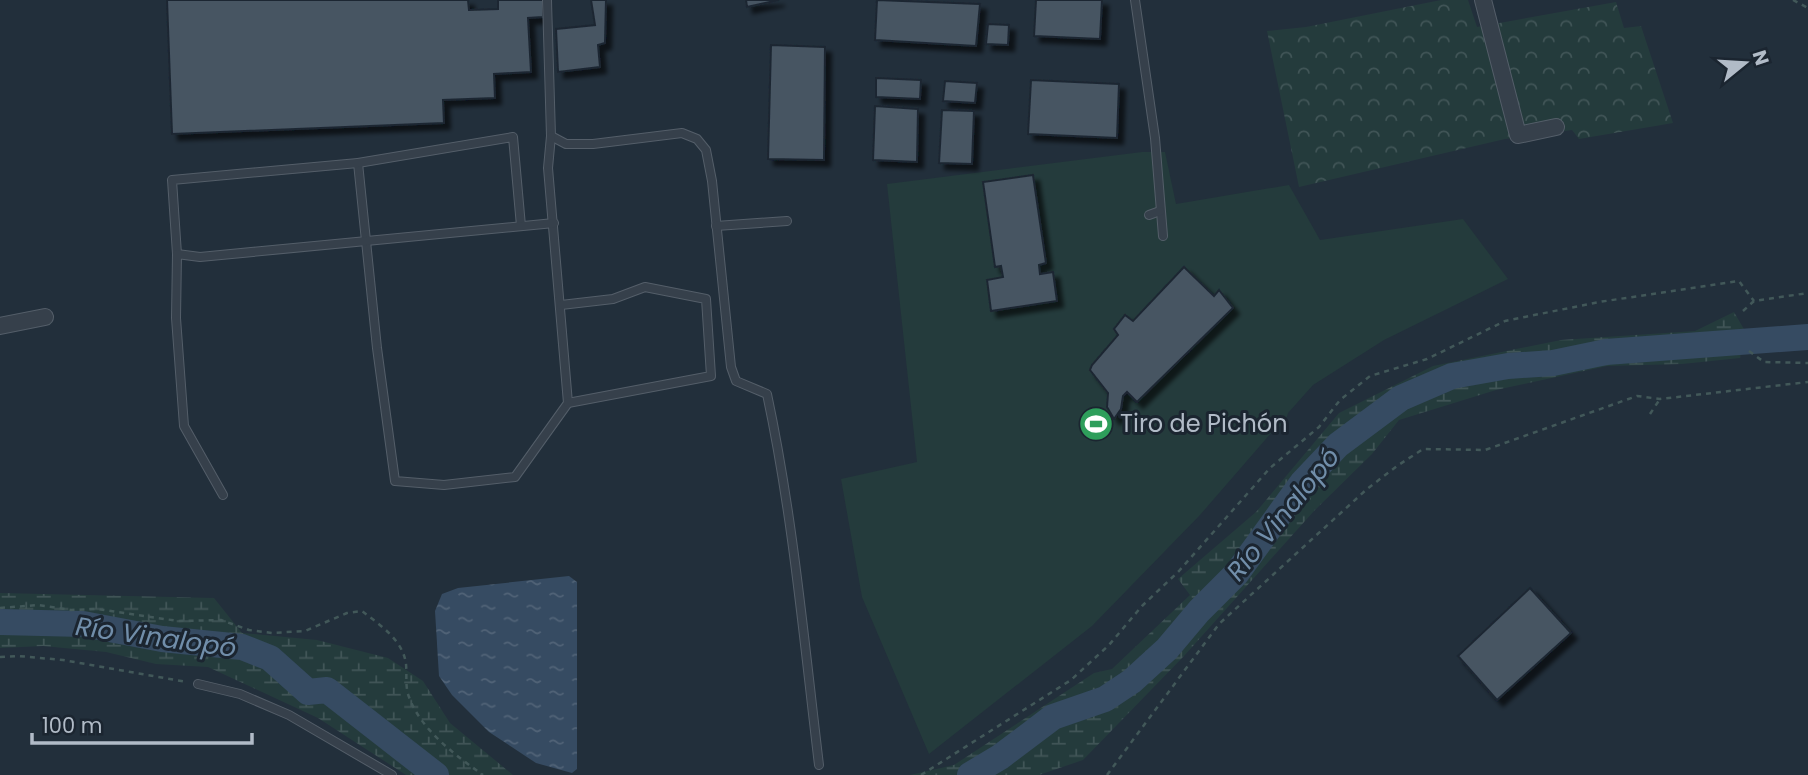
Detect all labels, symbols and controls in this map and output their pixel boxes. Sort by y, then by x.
north arrow [1710,28,1780,98]
text: N [1746,47,1776,69]
sports icon: Tiro de Pichón [1077,405,1115,443]
place label: Tiro de Pichón [1120,407,1288,440]
water label: Río Vinalopó [1218,440,1348,588]
water label: Río Vinalopó [73,608,239,666]
scale bar [32,702,252,746]
text: 100 m [42,711,102,740]

